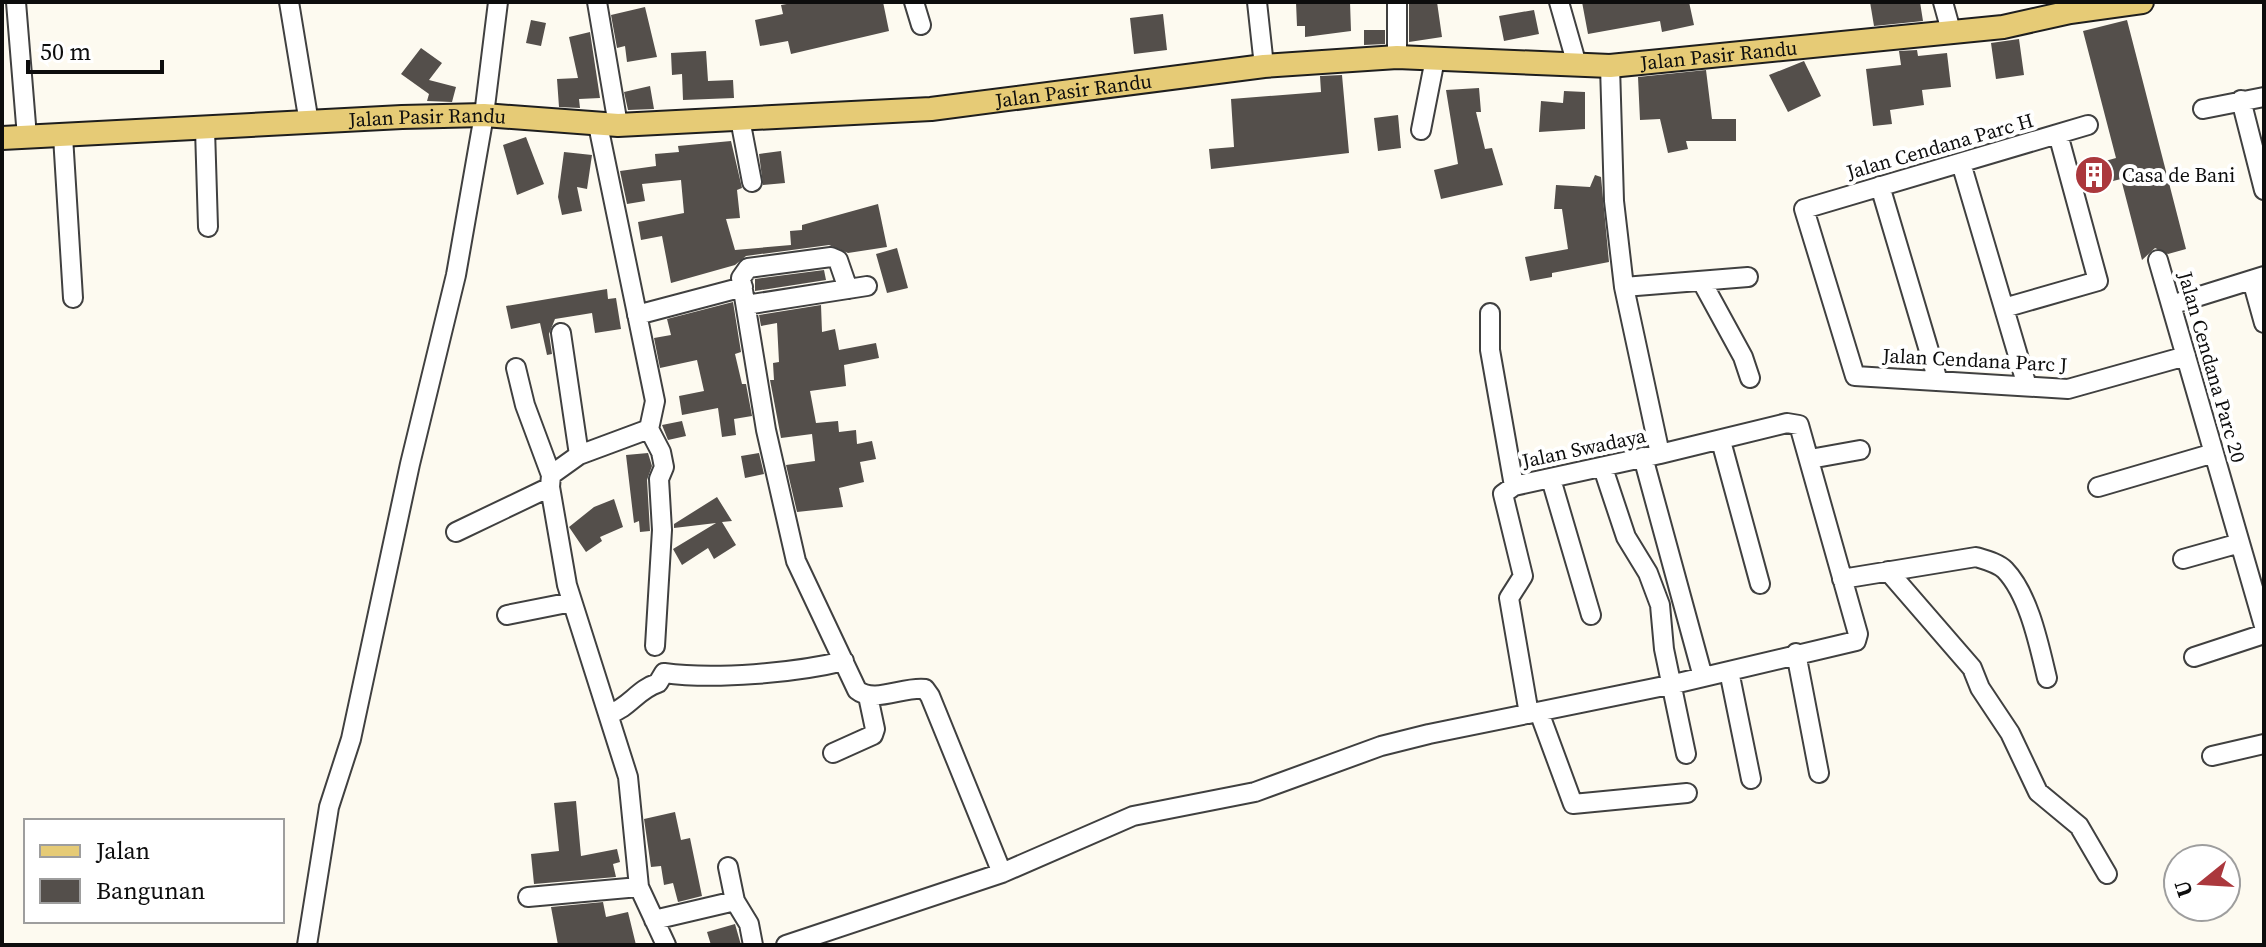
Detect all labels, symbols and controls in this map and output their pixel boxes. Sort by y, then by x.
scale bar [28,24,162,74]
street label: Jalan Pasir Randu [1638,33,1799,77]
text: 50 m [40,35,91,68]
street label: Jalan Pasir Randu [993,67,1153,115]
street label: Jalan Pasir Randu [347,101,507,134]
street label: Jalan Cendana Parc H [1842,106,2037,186]
building icon: Casa de Bani [2073,154,2115,196]
place label: Casa de Bani [2122,161,2235,189]
street label: Jalan Cendana Parc 20 [2171,267,2253,466]
street label: Jalan Cendana Parc J [1881,341,2068,379]
street label: Jalan Swadaya [1519,421,1649,475]
legend [24,819,284,923]
text: Jalan [95,834,150,867]
north arrow [2162,843,2242,923]
text: Bangunan [96,874,205,907]
text: U [2166,877,2200,901]

